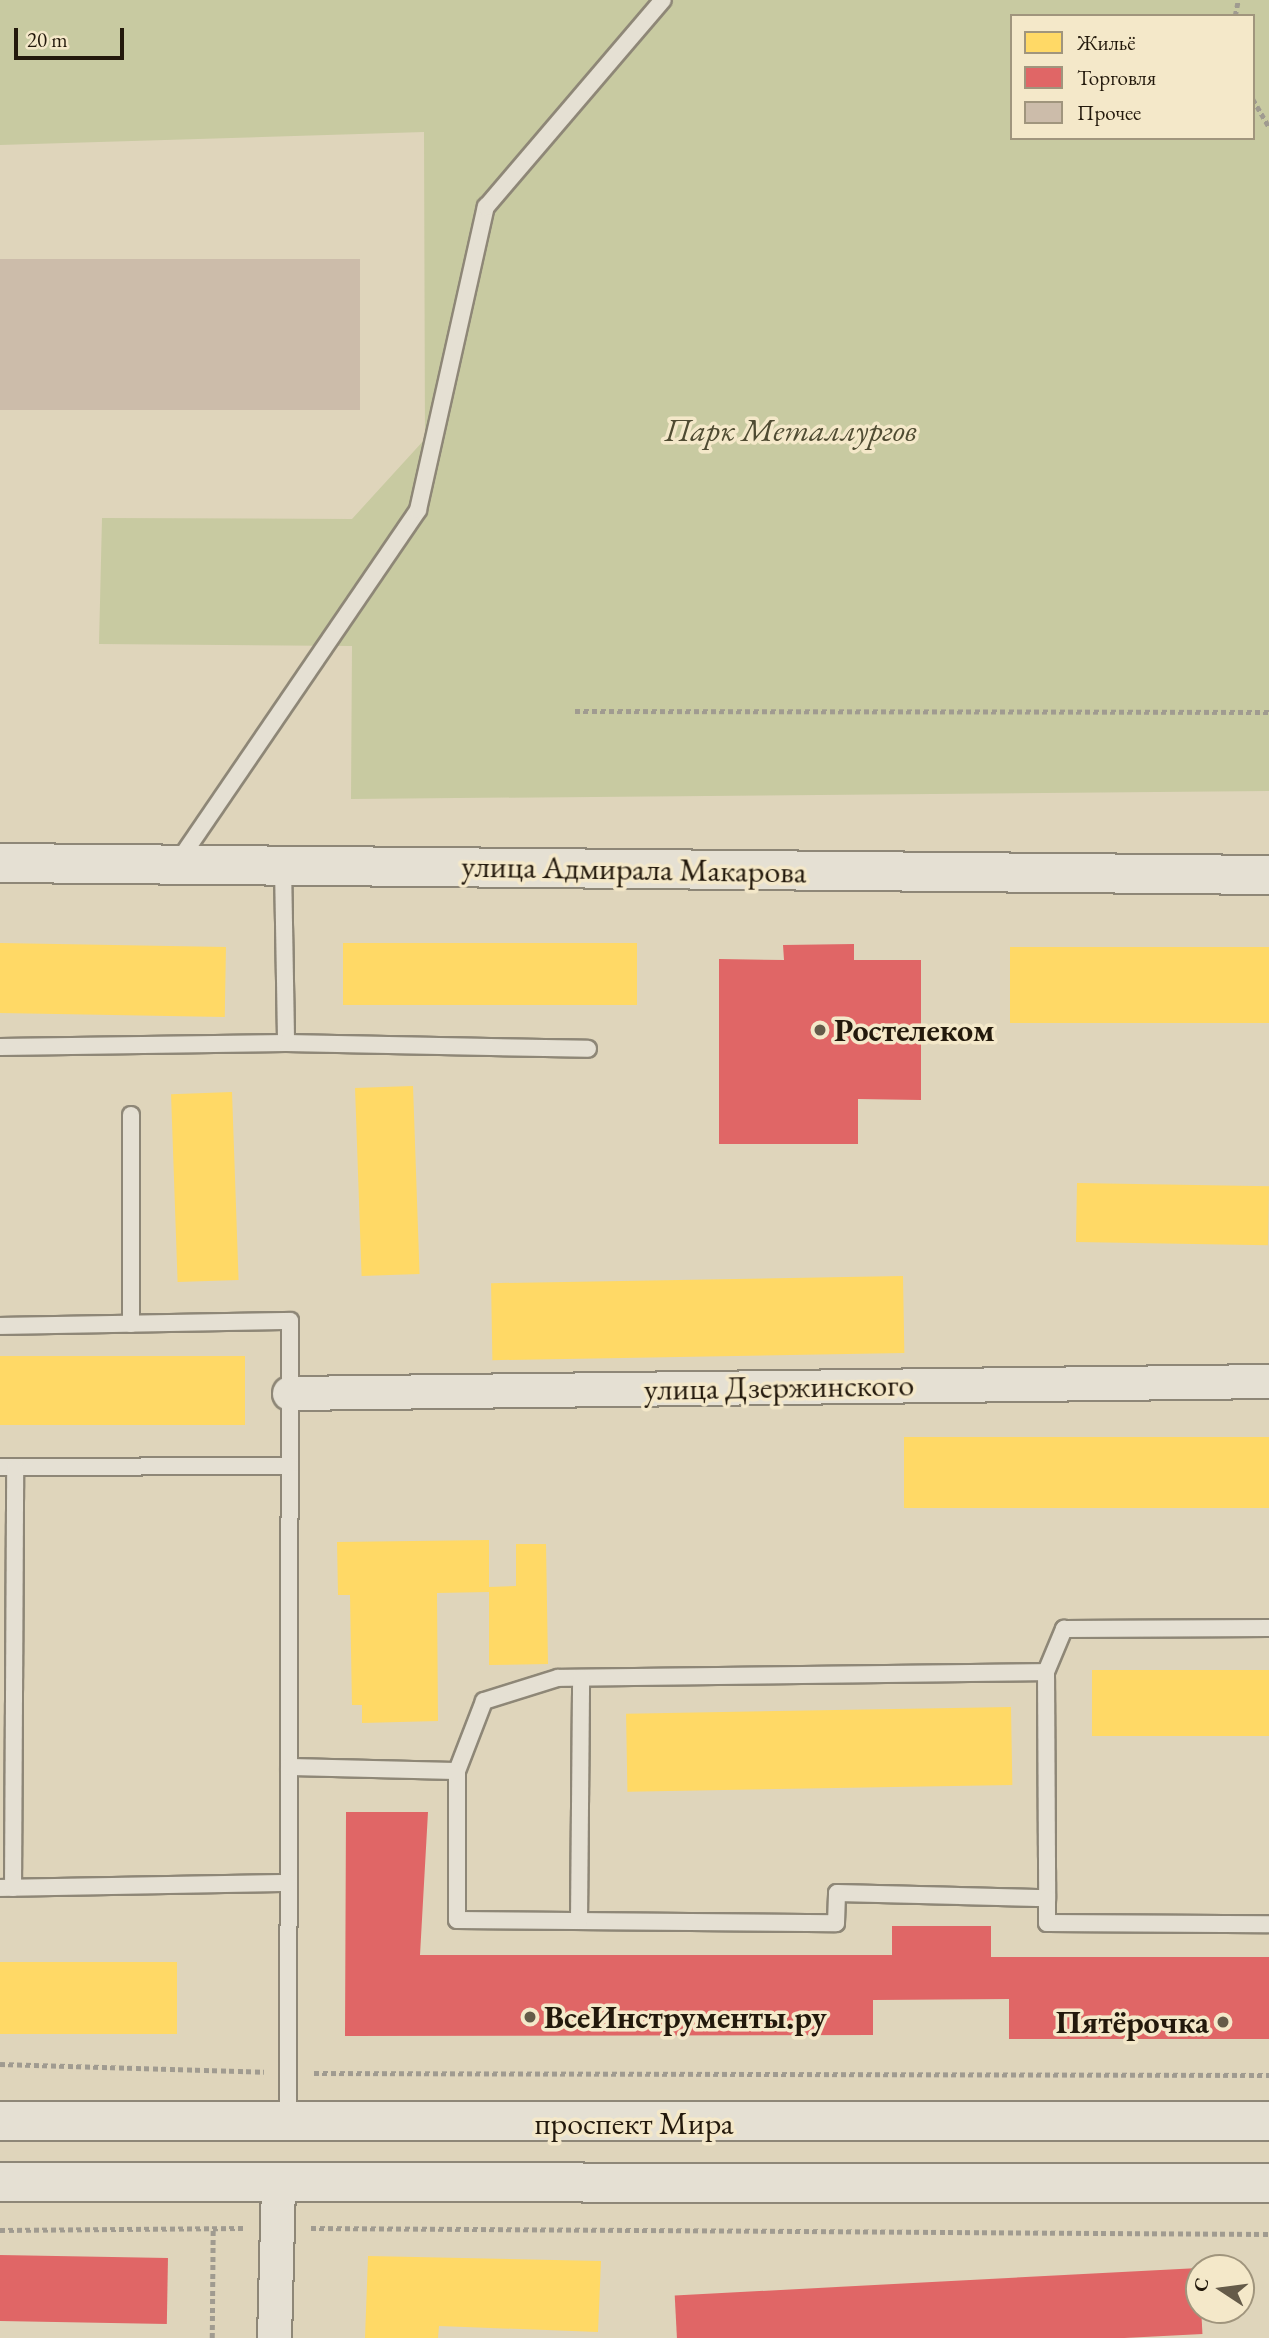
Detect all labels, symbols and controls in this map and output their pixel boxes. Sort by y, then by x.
scale bar [18,14,128,58]
legend [1010,14,1255,140]
text: 20 m [27,26,68,53]
text: Жильё [1077,29,1136,56]
text: Торговля [1077,64,1156,91]
text: Прочее [1077,99,1141,126]
park label: Парк Металлургов [665,411,917,449]
street label: улица Адмирала Макарова [461,847,807,891]
place label: Ростелеком [834,1011,995,1049]
marker: Ростелеком [812,1022,828,1038]
street label: улица Дзержинского [643,1365,915,1409]
place label: ВсеИнструменты.ру [544,1998,827,2036]
place label: Пятёрочка [1056,2003,1209,2041]
marker: ВсеИнструменты.ру [522,2009,538,2025]
marker: Пятёрочка [1215,2014,1231,2030]
street label: проспект Мира [535,2104,733,2142]
north arrow [1185,2254,1255,2324]
text: С [1187,2275,1215,2294]

